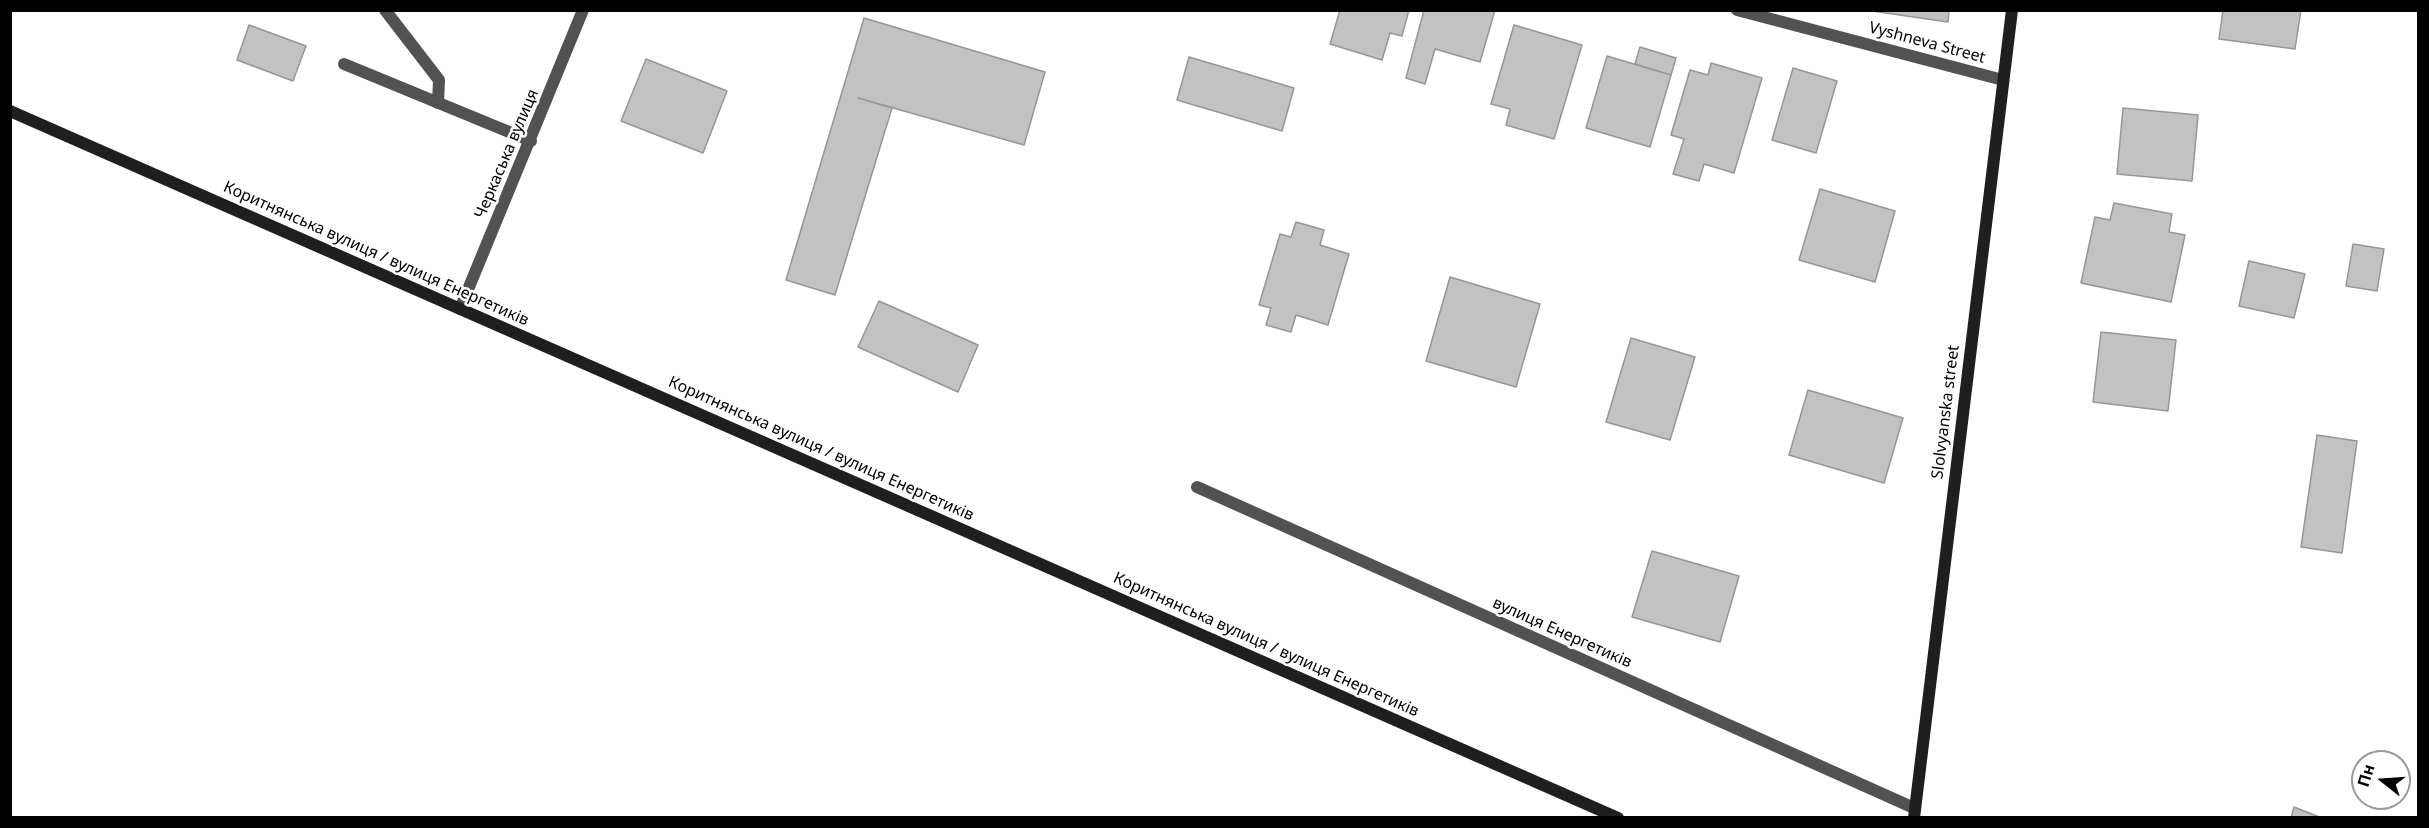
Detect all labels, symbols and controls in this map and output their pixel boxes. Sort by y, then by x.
street label: Vyshneva Street [1867,18,1987,68]
street label: Черкаська вулиця [471,86,543,222]
street label: Коритнянська вулиця / вулиця Енергетиків [220,178,532,330]
street label: Slolvyanska street [1928,344,1964,480]
street label: Коритнянська вулиця / вулиця Енергетиків [665,373,977,525]
street label: Коритнянська вулиця / вулиця Енергетиків [1110,569,1422,721]
street label: вулиця Енергетиків [1489,594,1635,672]
north arrow [2351,750,2411,810]
text: Пн [2352,761,2380,789]

